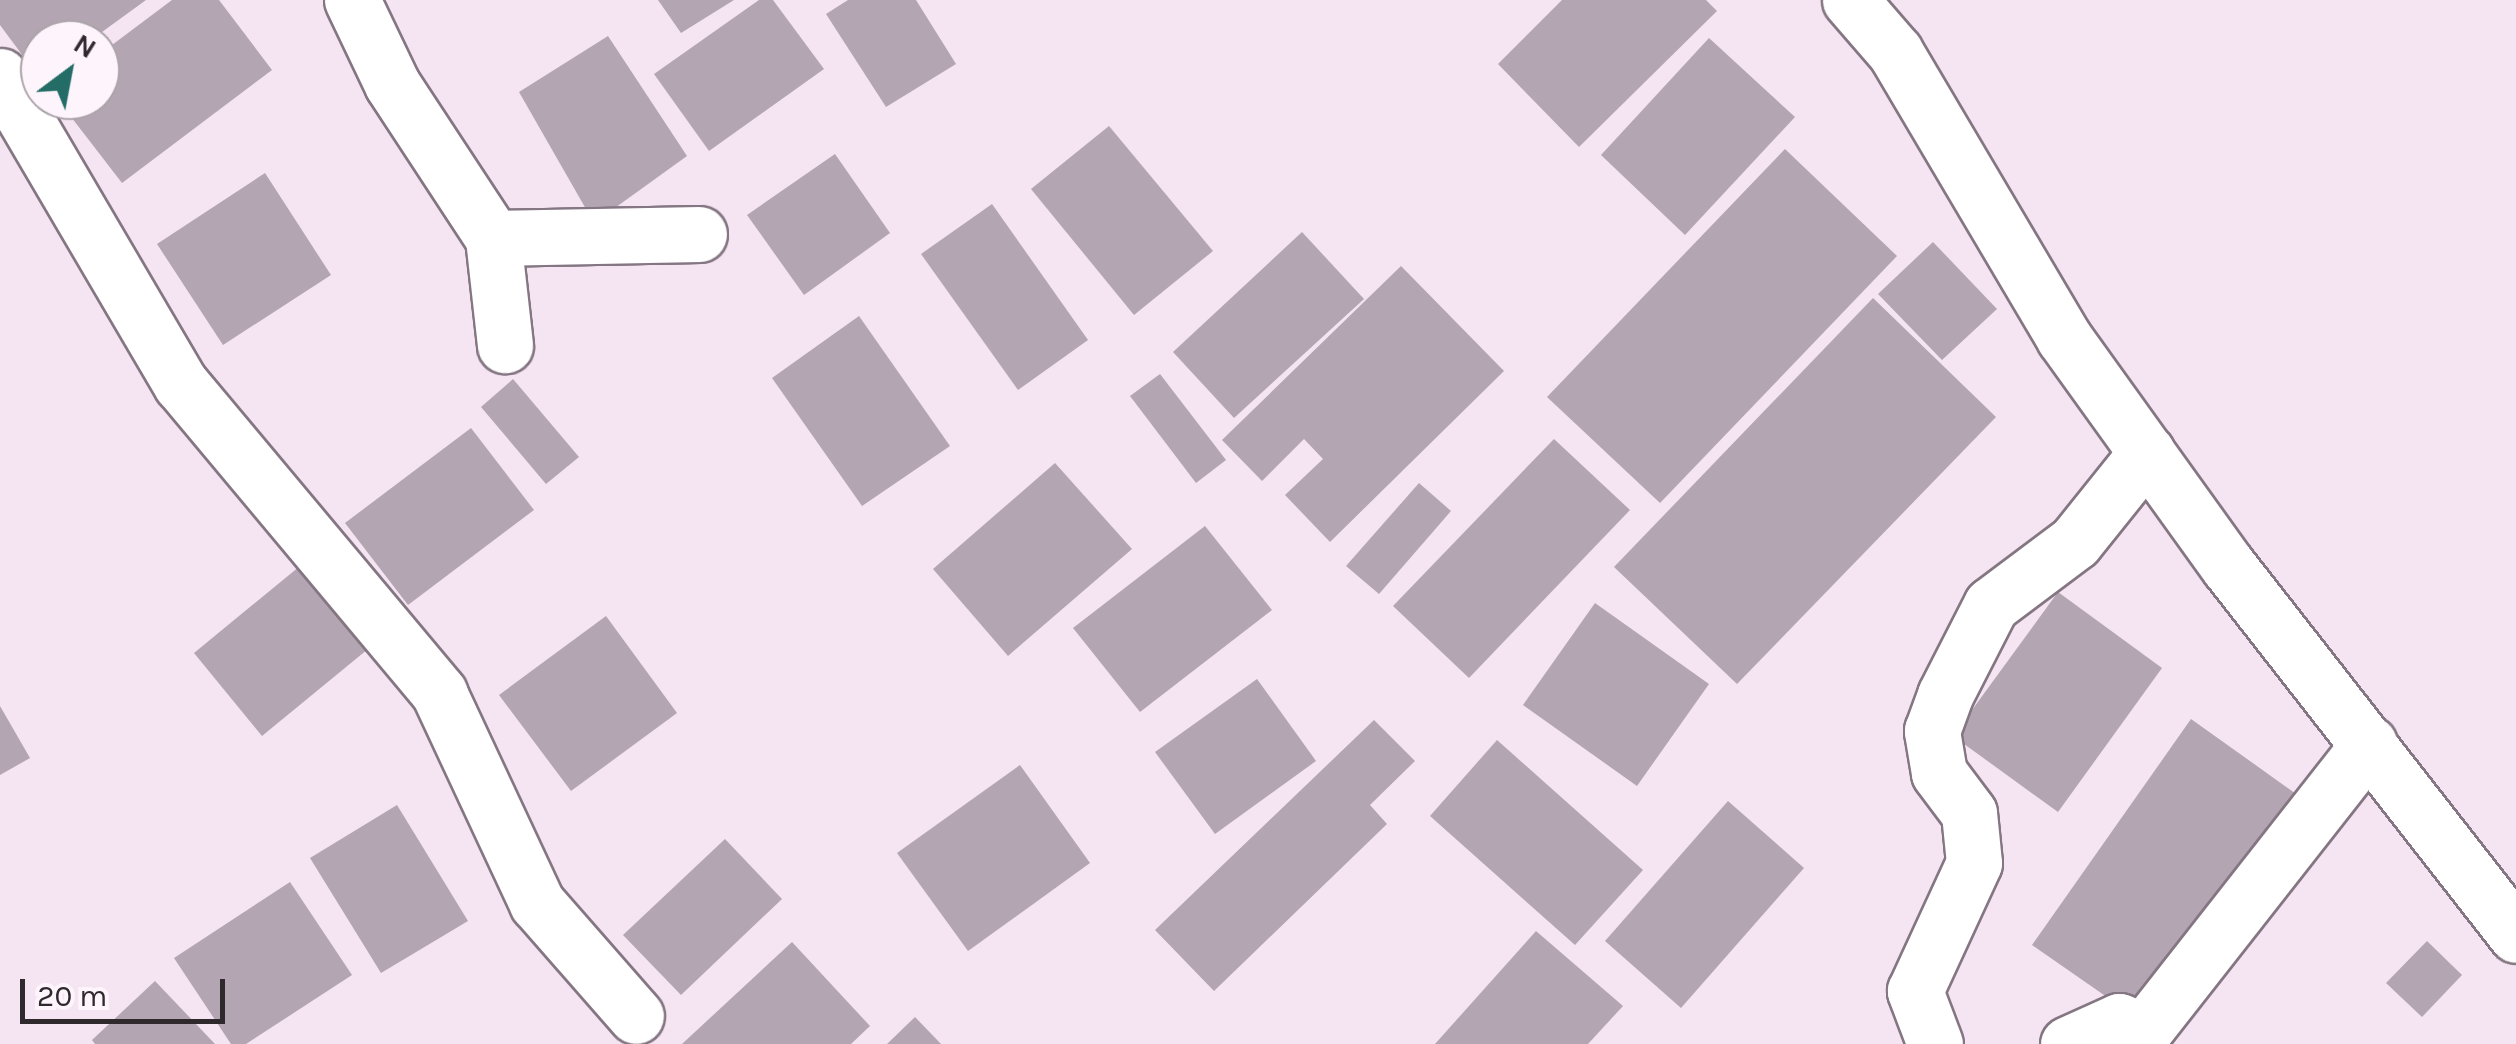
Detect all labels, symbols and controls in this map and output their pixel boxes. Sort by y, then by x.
north arrow [20,20,120,120]
text: N [68,27,102,65]
scale bar [25,959,230,1021]
text: 20 m [37,978,107,1014]

